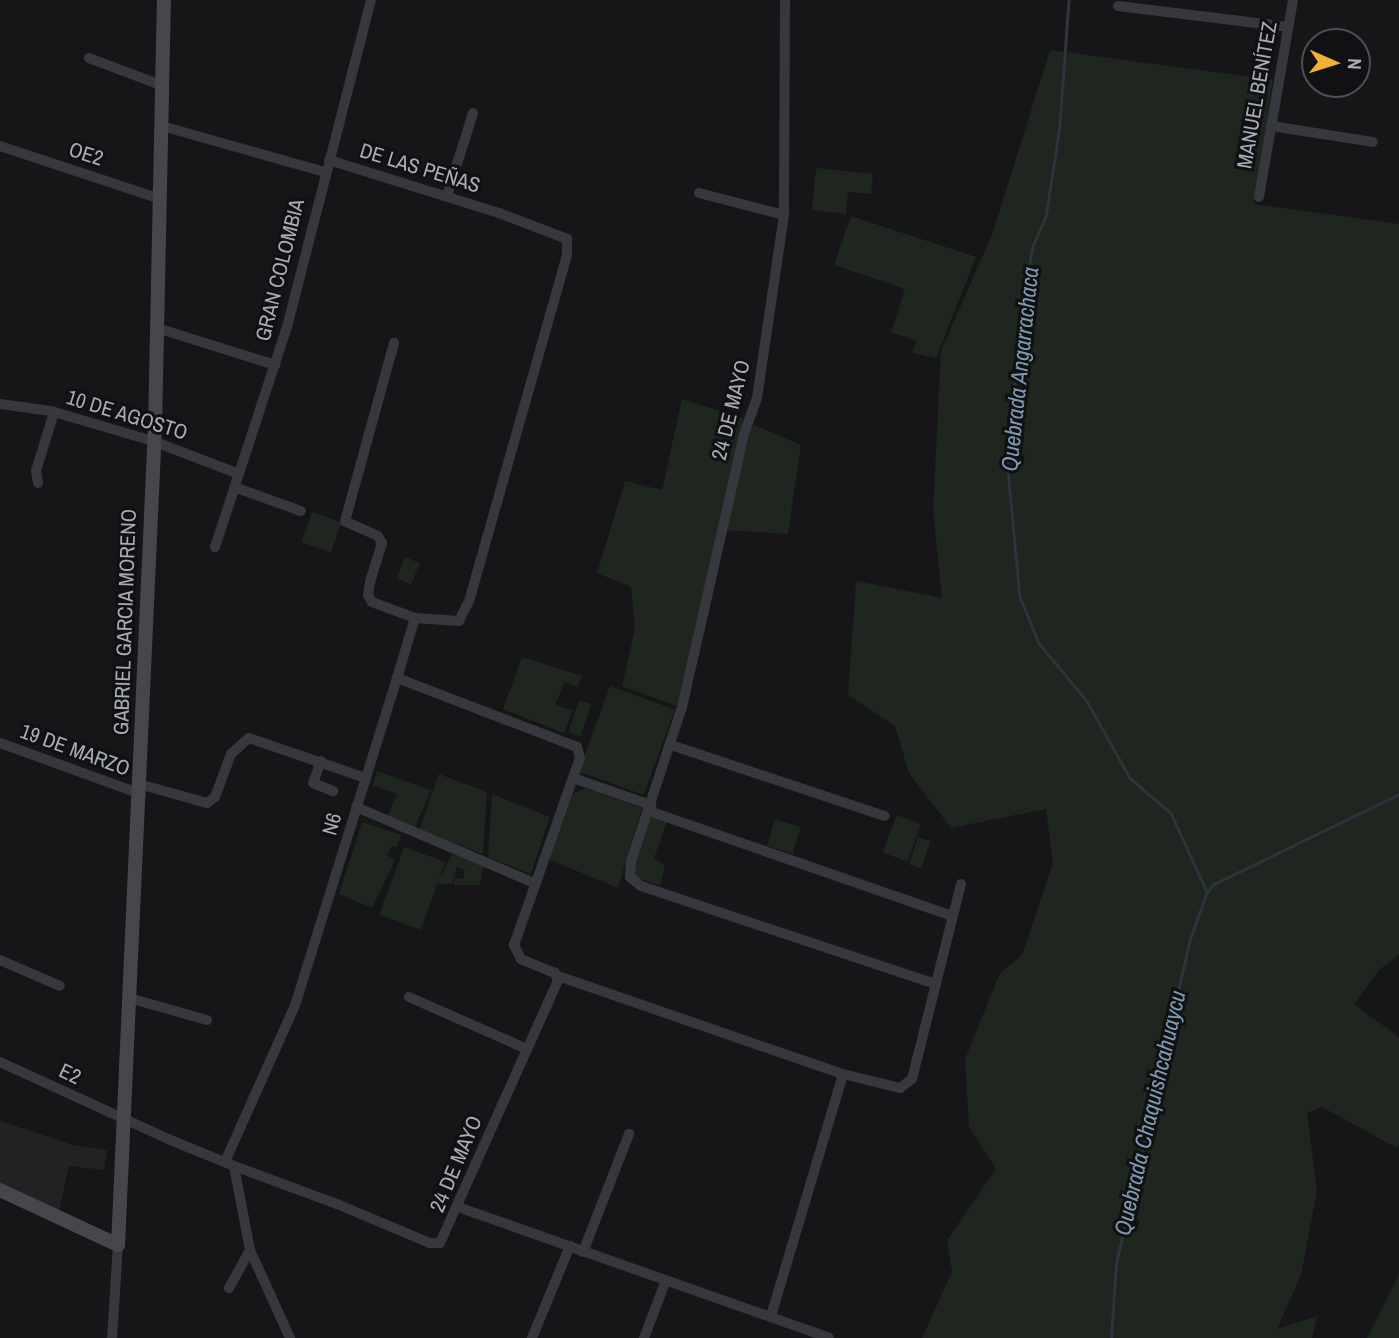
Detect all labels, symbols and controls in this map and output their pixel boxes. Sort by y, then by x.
street label: MANUEL BENÍTEZ [1232,19,1282,171]
north arrow [1301,28,1371,98]
text: N [1342,58,1368,70]
street label: OE2 [66,137,106,171]
street label: DE LAS PEÑAS [357,138,483,198]
street label: GRAN COLOMBIA [250,196,310,344]
water label: Quebrada Angarrachaca [995,265,1045,473]
street label: 24 DE MAYO [706,357,756,463]
street label: 10 DE AGOSTO [63,385,191,445]
street label: GABRIEL GARCIA MORENO [108,508,142,736]
street label: 19 DE MARZO [17,719,133,781]
street label: N6 [317,810,347,838]
water label: Quebrada Chaquishcahuaycu [1108,988,1192,1238]
street label: E2 [55,1058,85,1090]
street label: 24 DE MAYO [424,1112,488,1216]

